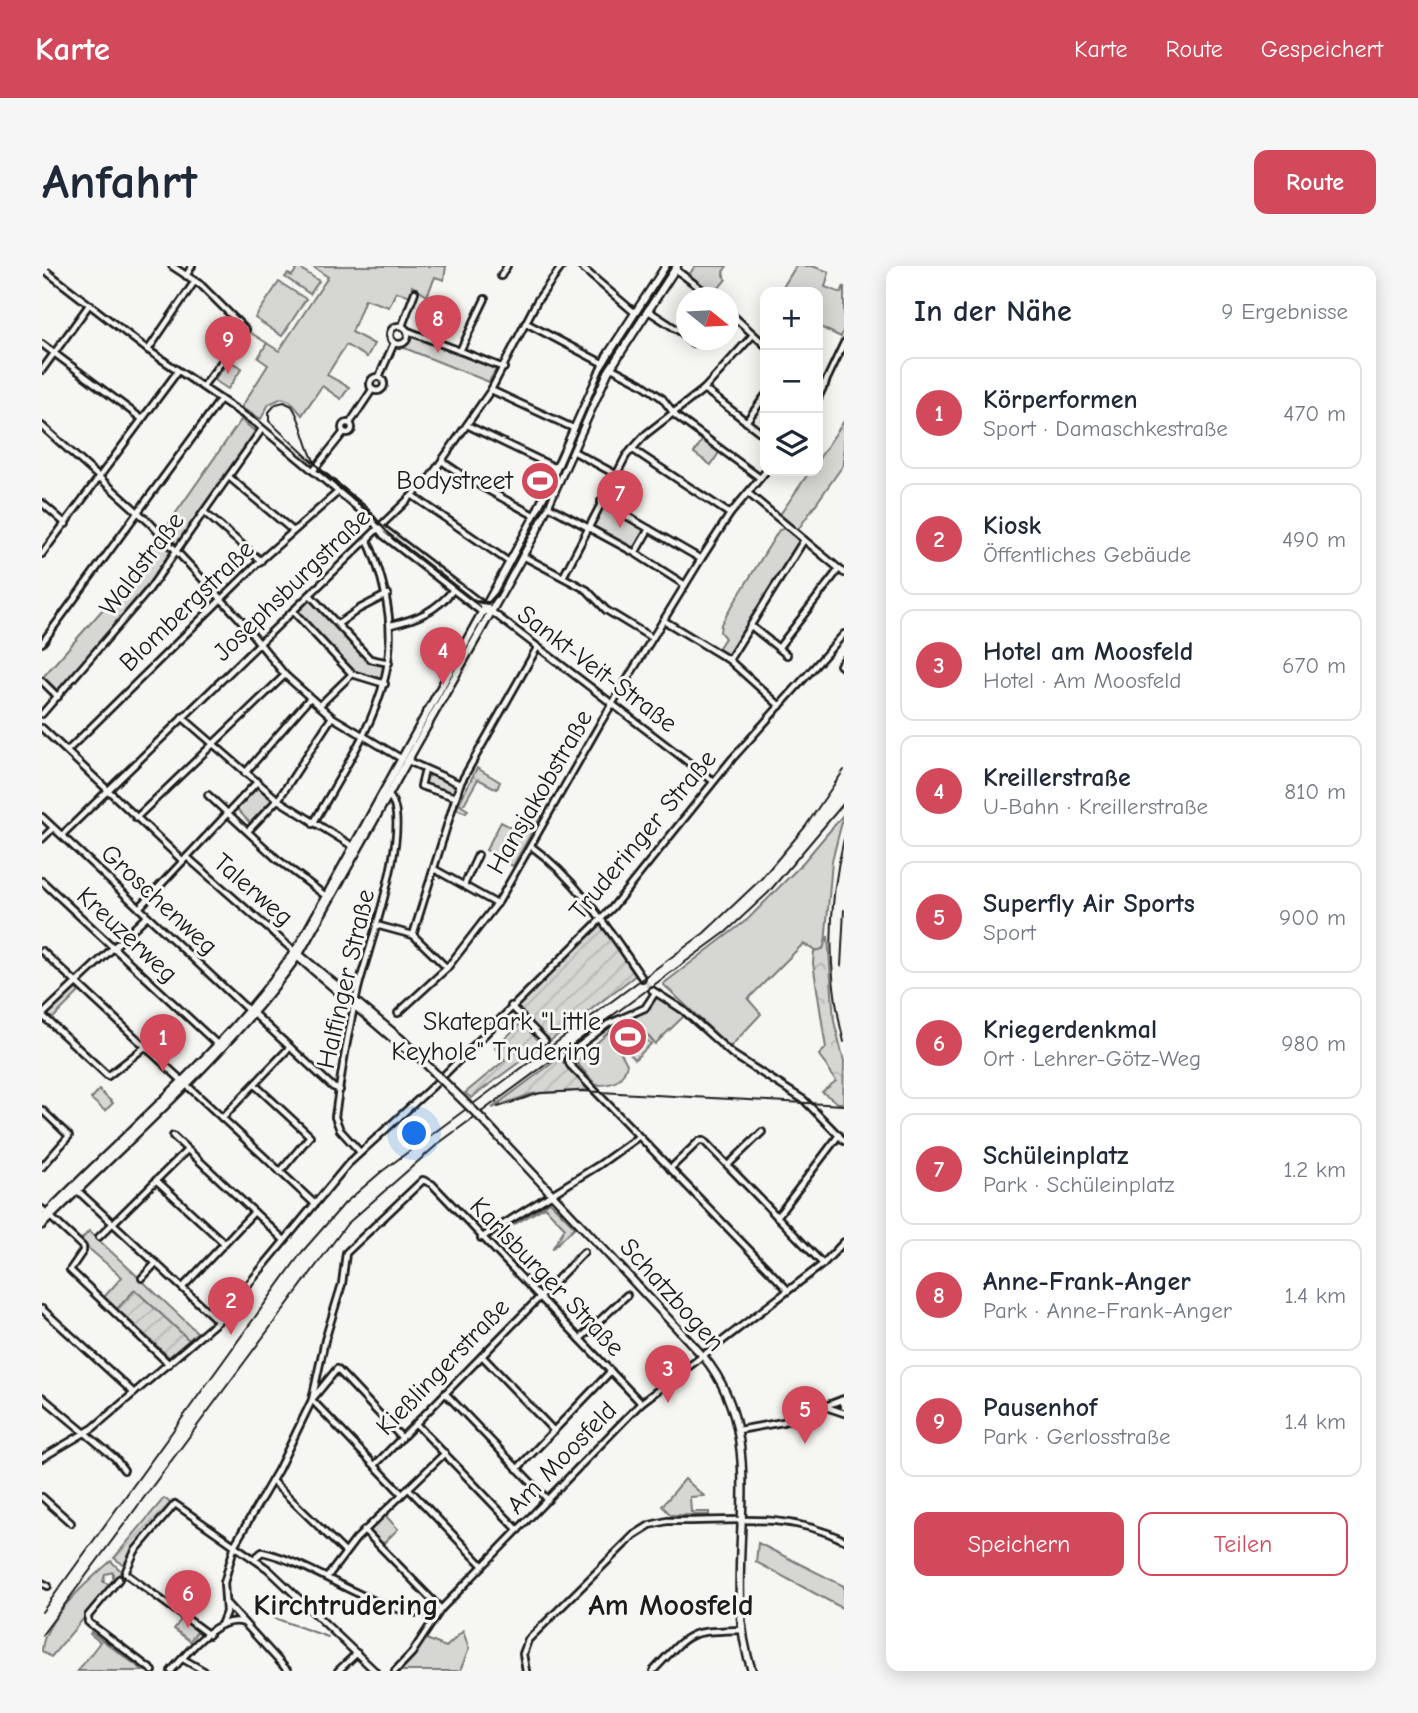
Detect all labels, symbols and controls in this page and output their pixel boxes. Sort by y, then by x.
text: Karte [35,30,110,68]
text: Karte [1074,35,1128,63]
text: Route [1166,35,1223,63]
text: Gespeichert [1261,35,1383,63]
button: Route [1254,150,1376,214]
text: Anfahrt [42,154,197,210]
north arrow [676,287,739,350]
map controls [760,287,823,476]
button: + [760,287,823,350]
text: In der Nähe [914,294,1072,329]
pin: 8 [415,295,461,353]
text: 9 Ergebnisse [1221,298,1348,325]
pin: 9 [205,316,251,374]
button: − [760,350,823,413]
text: Körperformen [983,385,1138,415]
text: 1 [934,400,944,427]
text: 470 m [1283,400,1346,427]
button: layers [760,413,823,476]
text: Sport · Damaschkestraße [983,415,1228,442]
sports icon: Bodystreet [519,460,561,502]
place label: Bodystreet [396,466,515,496]
pin: 7 [597,470,643,528]
street label: Josephsburgstraße [207,502,377,668]
street label: Waldstraße [93,506,191,622]
text: Kiosk [983,511,1041,541]
text: 2 [933,526,945,553]
text: 490 m [1282,526,1346,553]
street label: Blombergstraße [113,534,261,678]
text: Öffentliches Gebäude [983,541,1191,568]
street label: Sankt-Veit-Straße [511,599,683,739]
pin: 4 [420,627,466,685]
text: Hotel am Moosfeld [983,637,1193,667]
text: 3 [933,652,945,679]
text: 670 m [1282,652,1346,679]
text: Hotel · Am Moosfeld [983,667,1182,694]
street label: Hansjakobstraße [481,705,599,879]
street label: Truderinger Straße [563,744,723,926]
text: Kreillerstraße [983,763,1131,793]
text: 4 [934,778,944,805]
text: 810 m [1284,778,1346,805]
text: U-Bahn · Kreillerstraße [983,793,1208,820]
street label: Groschenweg [94,838,224,962]
street label: Talerweg [207,847,299,933]
street label: Kreuzerweg [70,881,184,989]
street label: Halfinger Straße [311,886,381,1072]
text: Superfly Air Sports [983,889,1195,919]
text: 5 [933,904,945,931]
text: 900 m [1279,904,1346,931]
text: Sport [983,919,1036,946]
place label: Skatepark "Little Keyhole" Trudering [391,1007,601,1067]
pin: 1 [140,1014,186,1072]
text: Kriegerdenkmal [983,1015,1157,1045]
sports icon: Skatepark "Little Keyhole" Trudering [607,1016,649,1058]
text: 6 [933,1030,945,1057]
text: 980 m [1281,1030,1346,1057]
text: Ort · Lehrer-Götz-Weg [983,1045,1201,1072]
your location [397,1116,431,1150]
text: Schüleinplatz [983,1141,1129,1171]
text: 7 [934,1156,944,1183]
text: 1.2 km [1284,1156,1346,1183]
text: Park · Schüleinplatz [983,1171,1175,1198]
street label: Karlsburger Straße [464,1191,630,1363]
street label: Schatzbogen [613,1232,731,1358]
text: Anne-Frank-Anger [983,1267,1191,1297]
pin: 2 [208,1277,254,1335]
text: 8 [933,1282,945,1309]
text: 1.4 km [1284,1282,1346,1309]
street label: Kießlingerstraße [370,1292,516,1442]
text: Park · Anne-Frank-Anger [983,1297,1232,1324]
pin: 3 [645,1345,691,1403]
pin: 5 [782,1386,828,1444]
text: Pausenhof [983,1393,1097,1423]
street label: Am Moosfeld [501,1396,623,1520]
text: 9 [933,1408,945,1435]
text: 1.4 km [1284,1408,1346,1435]
text: Park · Gerlosstraße [983,1423,1171,1450]
button: Speichern [914,1512,1124,1576]
button: Teilen [1138,1512,1348,1576]
pin: 6 [165,1570,211,1628]
district label: Kirchtrudering [253,1588,439,1623]
district label: Am Moosfeld [588,1588,754,1623]

